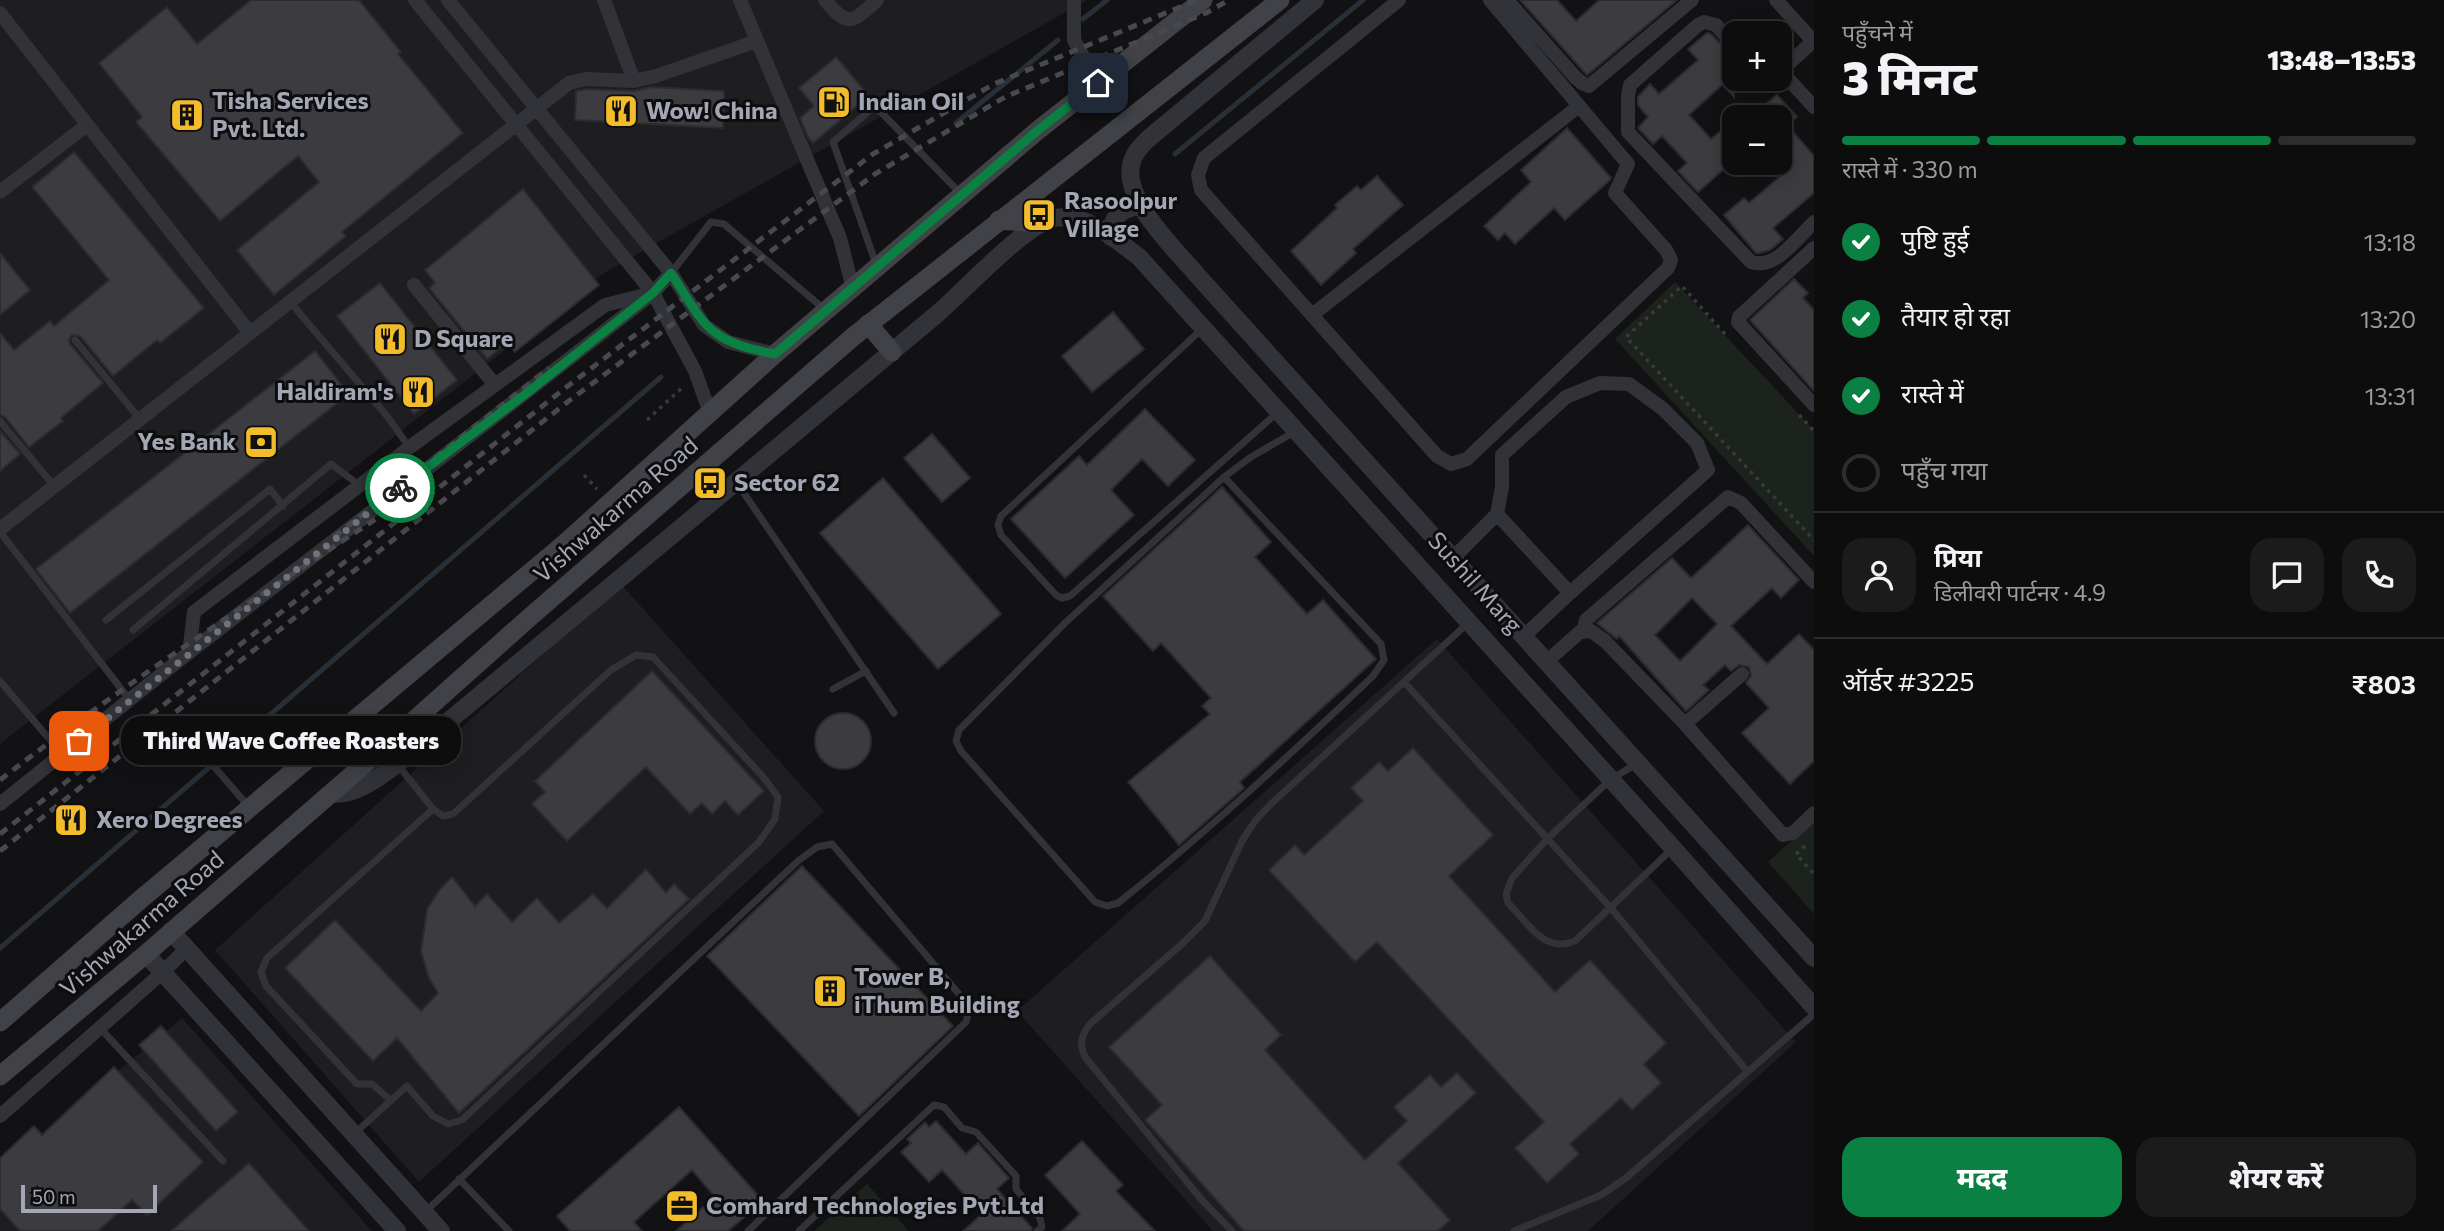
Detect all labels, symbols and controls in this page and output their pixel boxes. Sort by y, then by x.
text: पहुँचने में [1842,18,1913,46]
map controls [1722,21,1792,175]
button: + [1722,21,1792,91]
text: 13:48–13:53 [2267,44,2416,75]
text: 3 मिनट [1842,48,1977,104]
pin [1068,53,1128,113]
icon: home [1079,64,1117,102]
fuel station icon: Indian Oil [815,83,853,121]
place label: Tisha Services Pvt. Ltd. [212,85,369,142]
place label: Indian Oil [858,86,964,115]
restaurant icon: Wow! China [602,92,640,130]
place label: Wow! China [646,95,778,124]
building icon: Tisha Services Pvt. Ltd. [168,96,206,134]
button: − [1722,105,1792,175]
text: रास्ते में · 330 m [1842,155,1977,183]
place label: Rasoolpur Village [1064,185,1177,242]
bus stop icon: Rasoolpur Village [1020,196,1058,234]
icon: check [1842,223,1880,261]
text: पुष्टि हुई [1901,223,1969,254]
text: 13:18 [2364,228,2416,256]
icon: check [1842,300,1880,338]
text: तैयार हो रहा [1901,300,2010,331]
text: 13:20 [2360,305,2416,333]
restaurant icon: D Square [371,320,409,358]
place label: D Square [414,323,513,352]
restaurant icon: Haldiram's [399,373,437,411]
place label: Haldiram's [276,376,394,405]
icon: check [1842,377,1880,415]
text: रास्ते में [1901,377,1964,408]
text: 13:31 [2365,382,2416,410]
bank icon: Yes Bank [242,423,280,461]
place label: Yes Bank [137,426,236,455]
street label: Vishwakarma Road [527,430,703,588]
courier [365,453,435,523]
text: पहुँच गया [1901,454,1988,485]
bus stop icon: Sector 62 [691,464,729,502]
place label: Sector 62 [734,467,840,496]
icon: bike [381,469,419,507]
street label: Sushil Marg [1423,525,1529,639]
button: person [1842,538,1916,612]
button: chat [2250,538,2324,612]
button: phone [2342,538,2416,612]
text: प्रिया [1934,541,1982,572]
text: डिलीवरी पार्टनर · 4.9 [1934,578,2106,606]
text: ऑर्डर #3225 [1842,665,1974,696]
text: ₹803 [2352,668,2416,699]
pin [49,711,109,771]
callout: Third Wave Coffee Roasters [121,716,460,766]
icon: bag [60,722,98,760]
text: Third Wave Coffee Roasters [143,726,439,754]
restaurant icon: Xero Degrees [52,801,90,839]
place label: Xero Degrees [96,804,243,833]
street label: Vishwakarma Road [53,844,229,1002]
place label: Tower B, iThum Building [854,961,1020,1018]
building icon: Tower B, iThum Building [811,972,849,1010]
button: मदद [1842,1137,2122,1217]
button: शेयर करें [2136,1137,2416,1217]
scale bar [21,1182,158,1214]
text: 50 m [32,1185,76,1208]
office icon: Comhard Technologies Pvt.Ltd [663,1187,701,1225]
place label: Comhard Technologies Pvt.Ltd [706,1190,1044,1219]

